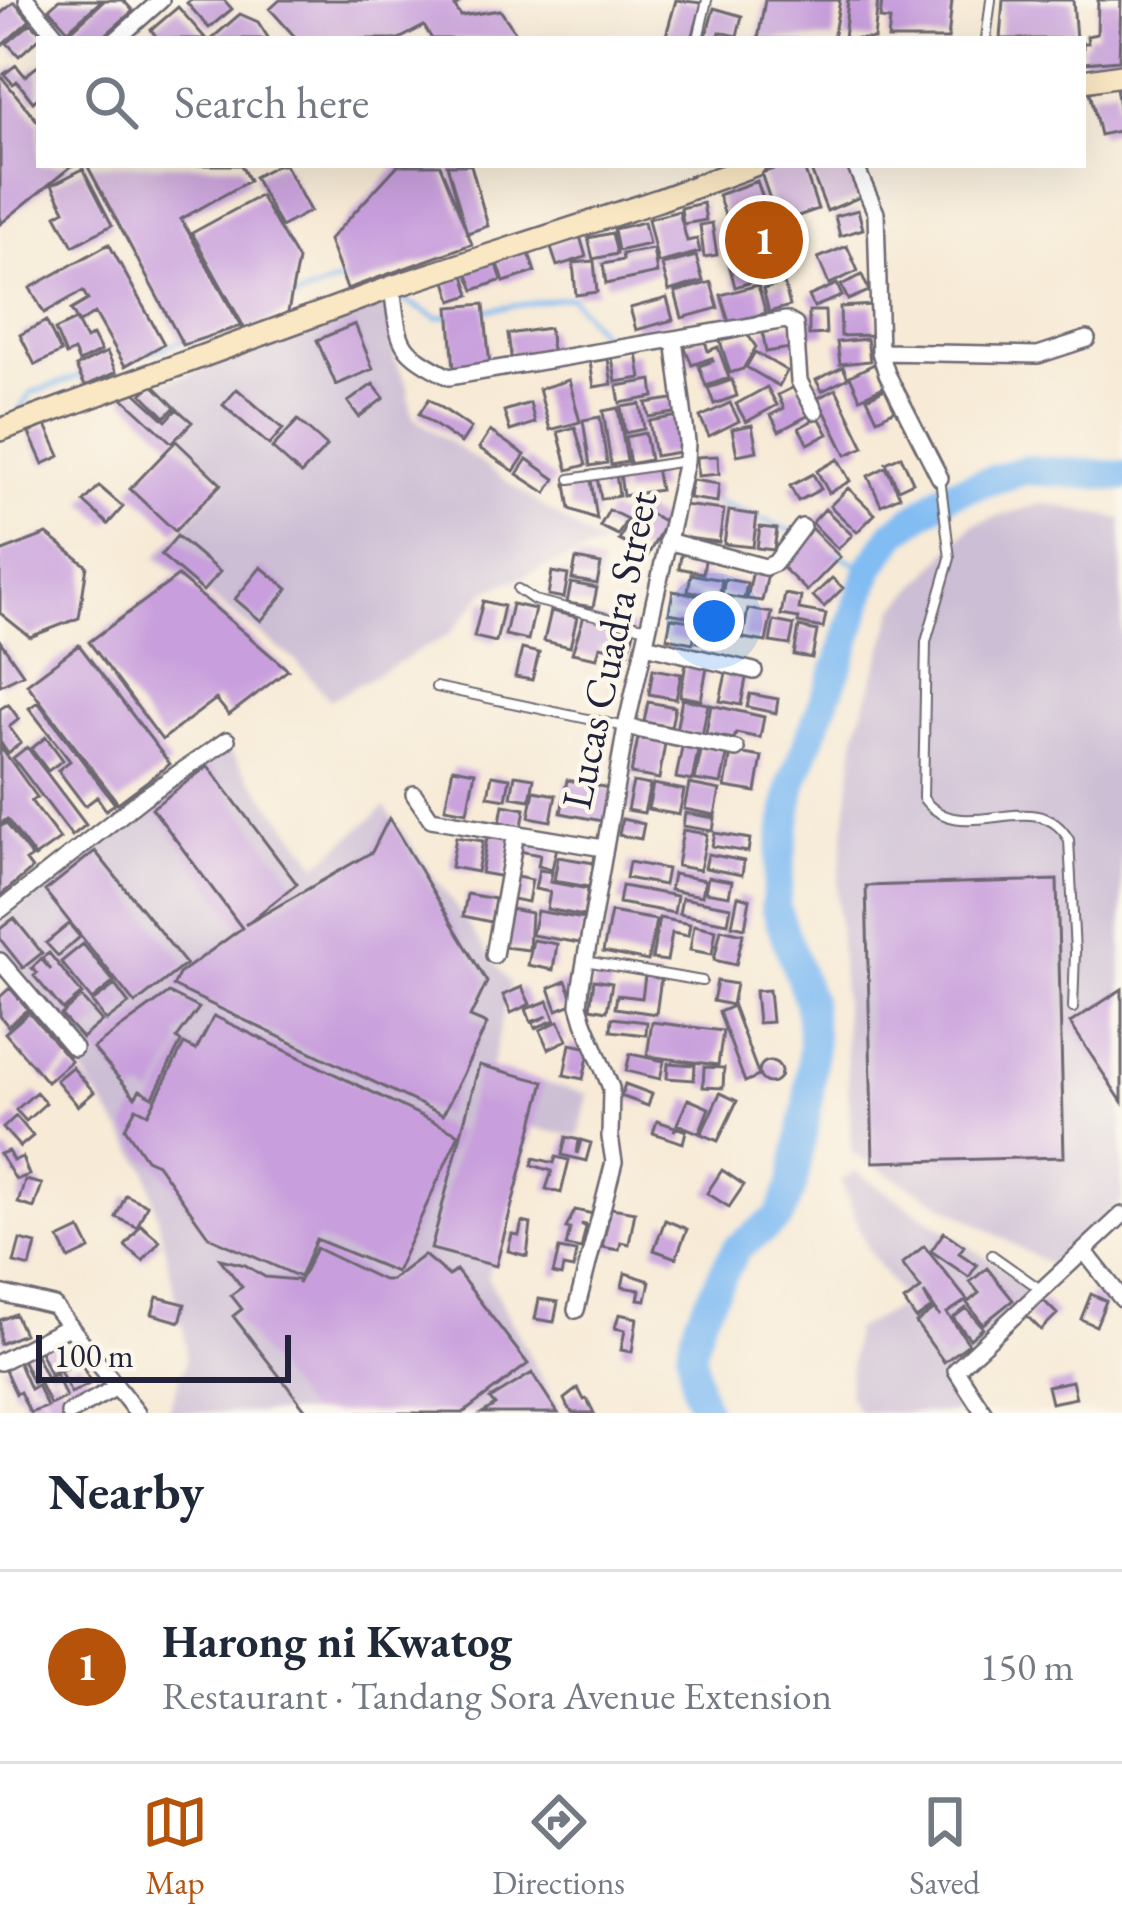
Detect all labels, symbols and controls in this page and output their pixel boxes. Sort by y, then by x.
search box [36,36,1086,168]
icon: search [78,69,144,135]
text: Search here [174,73,369,131]
pin: 1 [725,195,803,285]
street label: Lucas Cuadra Street [548,486,670,814]
your location [684,591,744,651]
scale bar [36,1329,291,1382]
text: 100 m [54,1334,134,1377]
text: Nearby [48,1458,204,1524]
text: Harong ni Kwatog [162,1612,512,1670]
text: 1 [77,1641,97,1692]
text: 150 m [980,1641,1074,1692]
text: Restaurant · Tandang Sora Avenue Extension [162,1670,832,1721]
tab: Map [142,1789,208,1904]
tab: Directions [492,1789,625,1904]
tab: Saved [909,1789,980,1904]

